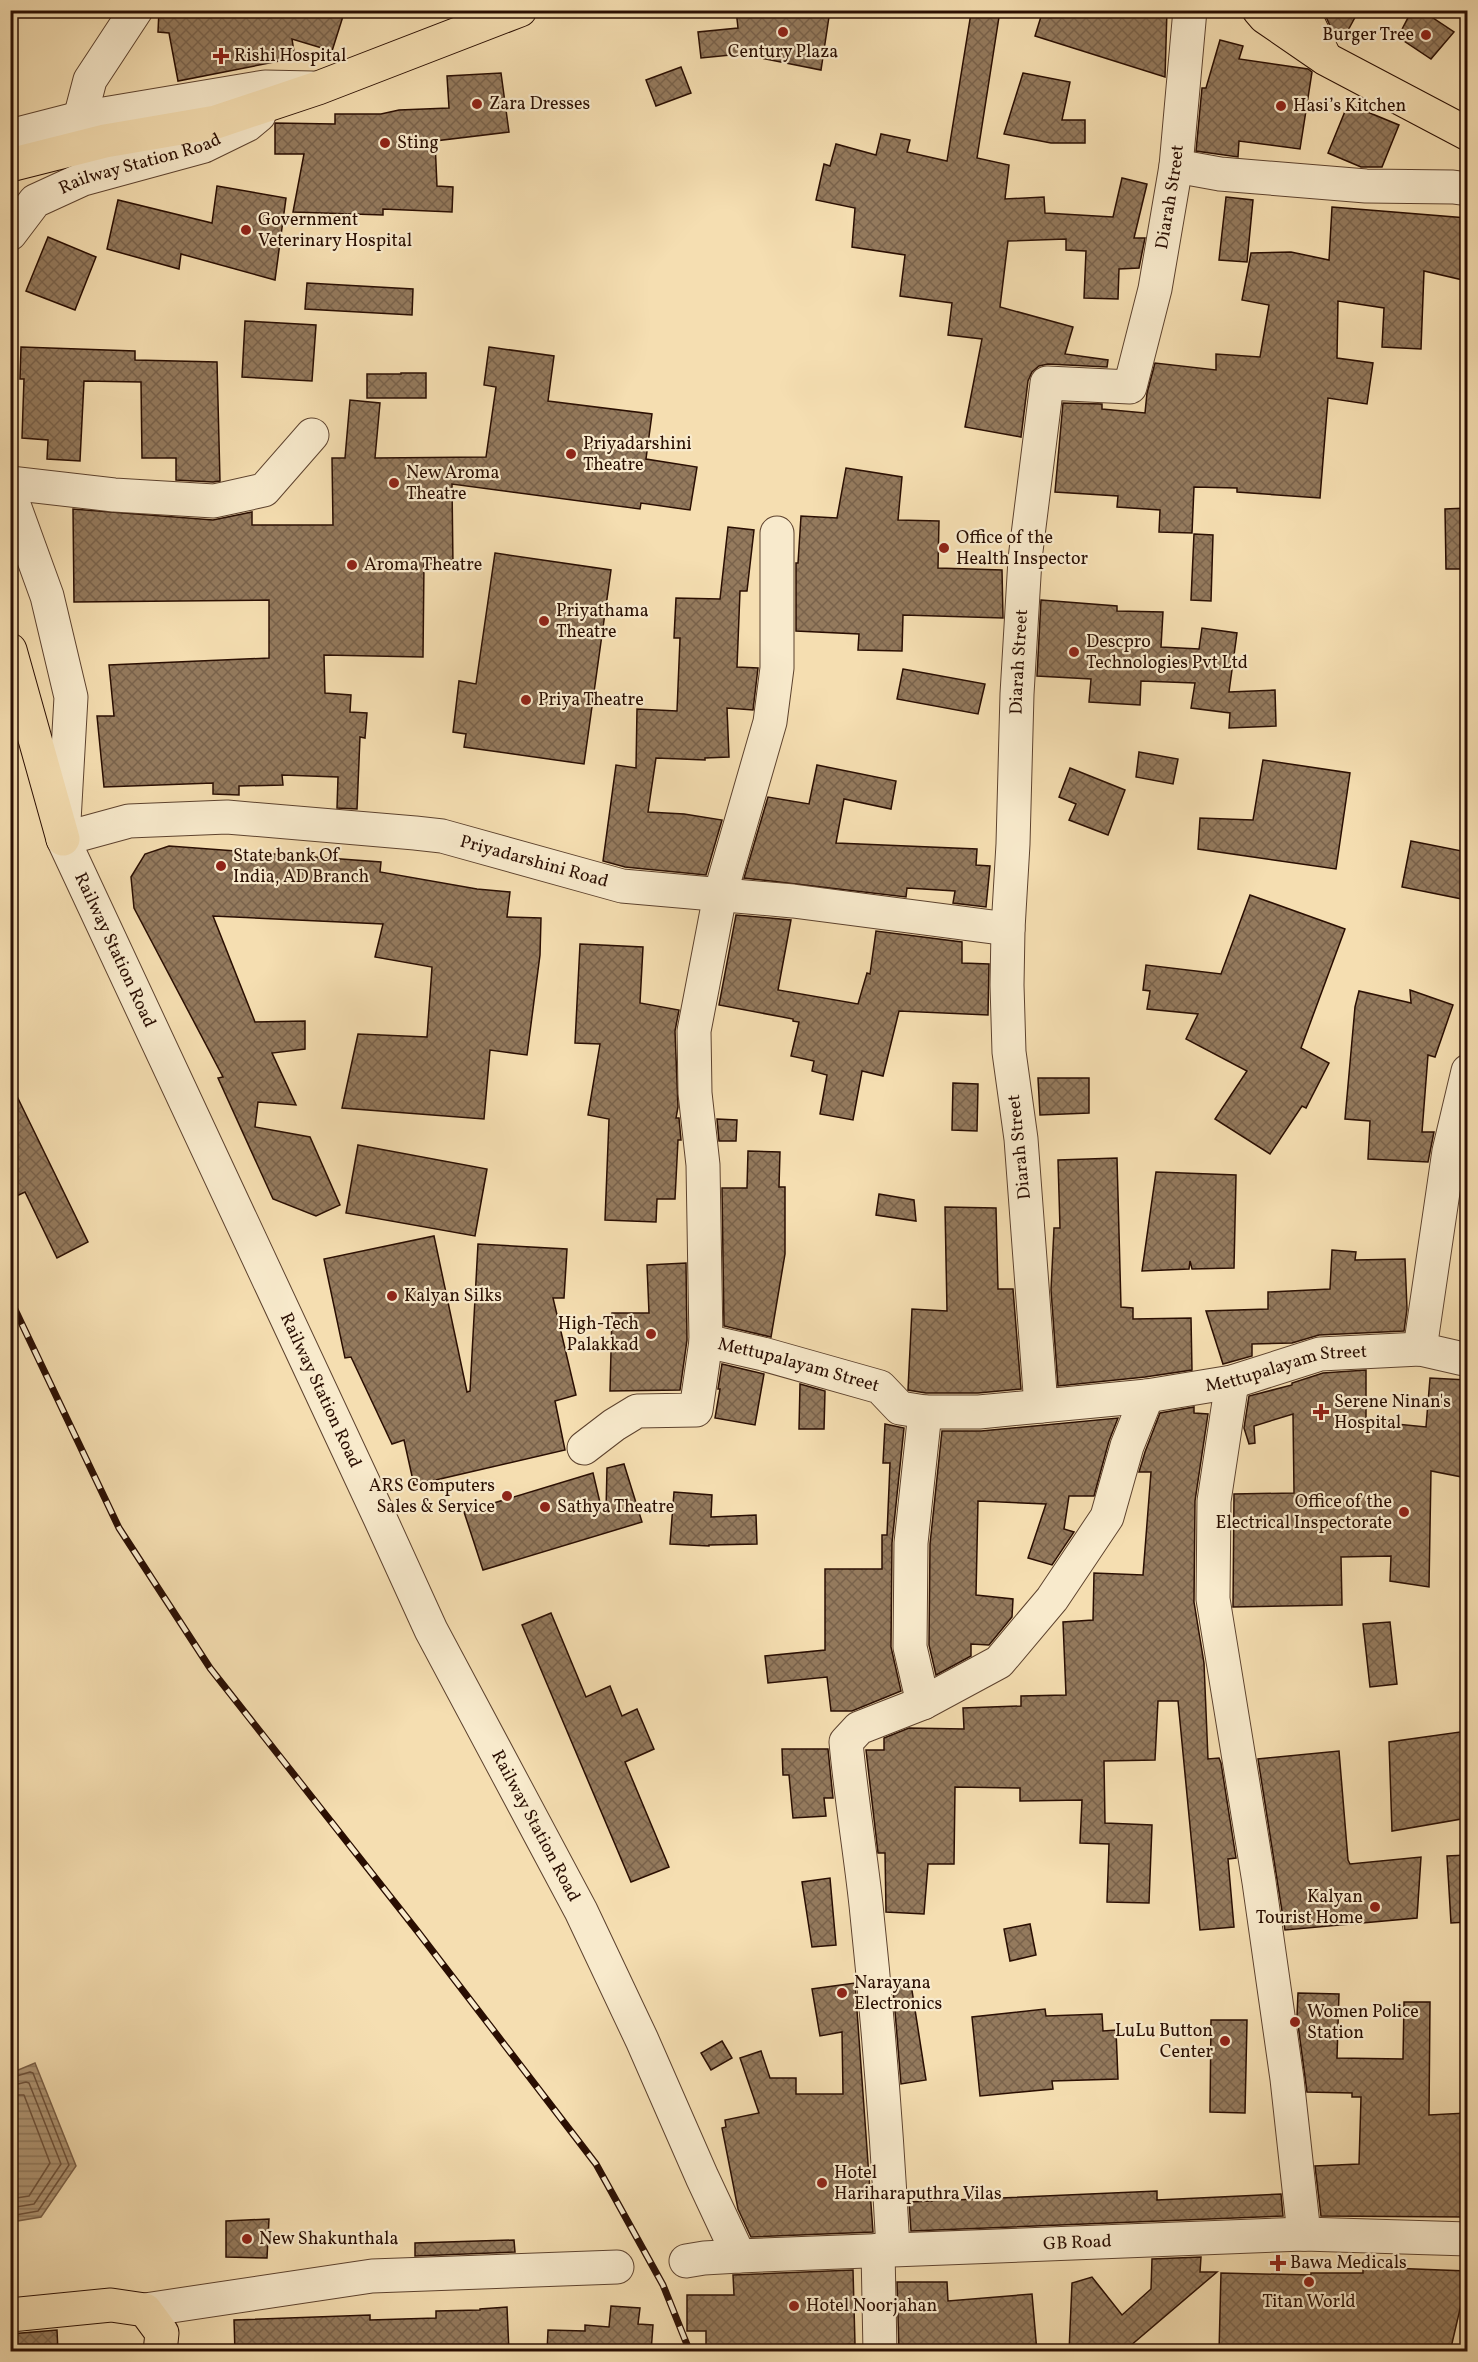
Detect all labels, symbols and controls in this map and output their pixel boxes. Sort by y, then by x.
place label: Burger Tree [1322,23,1414,48]
marker: Century Plaza [776,25,790,39]
marker: Burger Tree [1419,28,1433,42]
place label: Century Plaza [728,40,838,65]
place label: Rishi Hospital [234,44,346,69]
marker: Rishi Hospital [212,47,230,65]
place label: Zara Dresses [489,92,590,117]
place label: Hasi’s Kitchen [1293,94,1406,119]
marker: Zara Dresses [470,97,484,111]
marker: Hasi’s Kitchen [1274,99,1288,113]
street label: Railway Station Road [55,127,225,201]
place label: Sting [397,131,439,156]
marker: Sting [378,136,392,150]
street label: Diarah Street [1150,144,1190,251]
place label: Government Veterinary Hospital [258,208,412,254]
marker: Government Veterinary Hospital [239,223,253,237]
place label: Priyadarshini Theatre [583,432,692,478]
marker: Priyadarshini Theatre [564,447,578,461]
place label: New Aroma Theatre [406,461,499,507]
marker: New Aroma Theatre [387,476,401,490]
place label: Office of the Health Inspector [956,526,1089,572]
marker: Office of the Health Inspector [937,541,951,555]
place label: Aroma Theatre [364,553,482,578]
marker: Aroma Theatre [345,558,359,572]
place label: Priyathama Theatre [556,599,649,645]
street label: Diarah Street [1004,608,1035,715]
marker: Priyathama Theatre [537,614,551,628]
place label: Descpro Technologies Pvt Ltd [1086,630,1248,676]
marker: Descpro Technologies Pvt Ltd [1067,645,1081,659]
place label: Priya Theatre [538,688,644,713]
marker: Priya Theatre [519,693,533,707]
street label: Priyadarshini Road [457,829,611,894]
place label: State bank Of India, AD Branch [233,844,369,890]
marker: State bank Of India, AD Branch [214,859,228,873]
street label: Railway Station Road [68,868,162,1032]
street label: Diarah Street [1002,1093,1038,1201]
place label: Kalyan Silks [404,1284,502,1309]
marker: Kalyan Silks [385,1289,399,1303]
street label: Railway Station Road [273,1309,367,1472]
place label: High-Tech Palakkad [558,1312,639,1358]
marker: High-Tech Palakkad [644,1327,658,1341]
street label: Mettupalayam Street [715,1332,882,1399]
street label: Mettupalayam Street [1203,1339,1368,1399]
place label: Serene Ninan's Hospital [1334,1390,1451,1436]
marker: Serene Ninan's Hospital [1312,1403,1330,1421]
place label: ARS Computers Sales & Service [369,1474,495,1520]
marker: ARS Computers Sales & Service [500,1489,514,1503]
place label: Office of the Electrical Inspectorate [1216,1490,1392,1536]
place label: Sathya Theatre [557,1495,674,1520]
marker: Sathya Theatre [538,1500,552,1514]
marker: Office of the Electrical Inspectorate [1397,1505,1411,1519]
street label: Railway Station Road [485,1746,586,1906]
place label: Kalyan Tourist Home [1256,1885,1363,1931]
marker: Kalyan Tourist Home [1368,1900,1382,1914]
place label: Narayana Electronics [854,1971,942,2017]
marker: Narayana Electronics [835,1986,849,2000]
place label: Women Police Station [1307,2000,1419,2046]
marker: Women Police Station [1288,2015,1302,2029]
place label: LuLu Button Center [1115,2019,1213,2065]
marker: LuLu Button Center [1218,2034,1232,2048]
place label: Hotel Hariharaputhra Vilas [834,2161,1002,2207]
marker: Hotel Hariharaputhra Vilas [815,2176,829,2190]
place label: New Shakunthala [259,2227,398,2252]
street label: GB Road [1043,2229,1112,2257]
marker: New Shakunthala [240,2232,254,2246]
place label: Bawa Medicals [1290,2251,1407,2276]
marker: Bawa Medicals [1271,2256,1285,2270]
marker: Titan World [1302,2275,1316,2289]
place label: Titan World [1262,2290,1356,2315]
place label: Hotel Noorjahan [806,2294,938,2319]
marker: Hotel Noorjahan [787,2299,801,2313]

